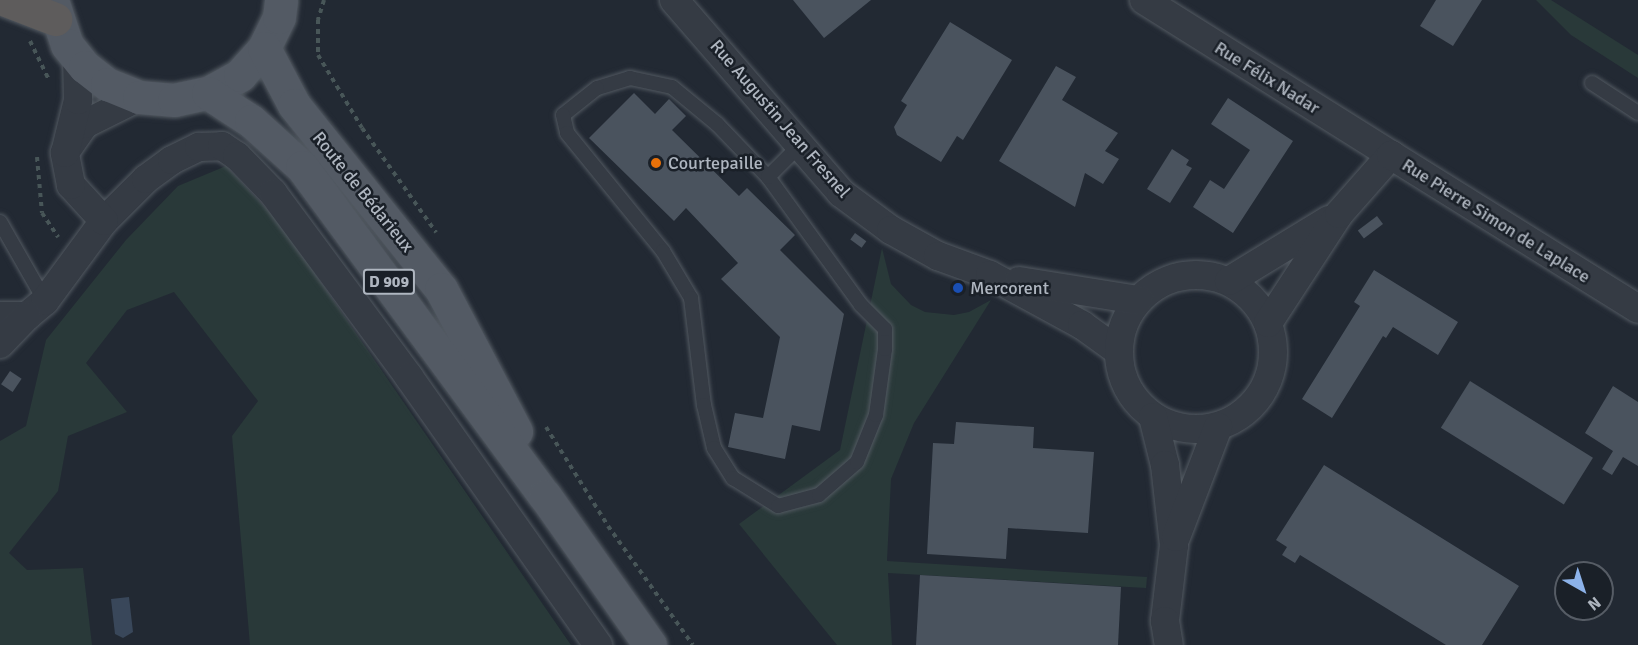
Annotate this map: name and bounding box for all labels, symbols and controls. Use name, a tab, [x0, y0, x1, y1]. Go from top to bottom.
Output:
street label: Rue Augustin Jean Fresnel	[705, 36, 855, 202]
street label: Rue Félix Nadar	[1210, 37, 1324, 119]
street label: Route de Bédarieux	[308, 127, 418, 257]
place label: Courtepaille	[668, 152, 763, 174]
street label: Rue Pierre Simon de Laplace	[1398, 154, 1594, 288]
marker: Courtepaille	[649, 156, 663, 170]
road number: D 909	[362, 269, 416, 295]
place label: Mercorent	[970, 277, 1049, 299]
marker: Mercorent	[951, 281, 965, 295]
north arrow	[1554, 561, 1614, 621]
text: N	[1583, 592, 1605, 615]

